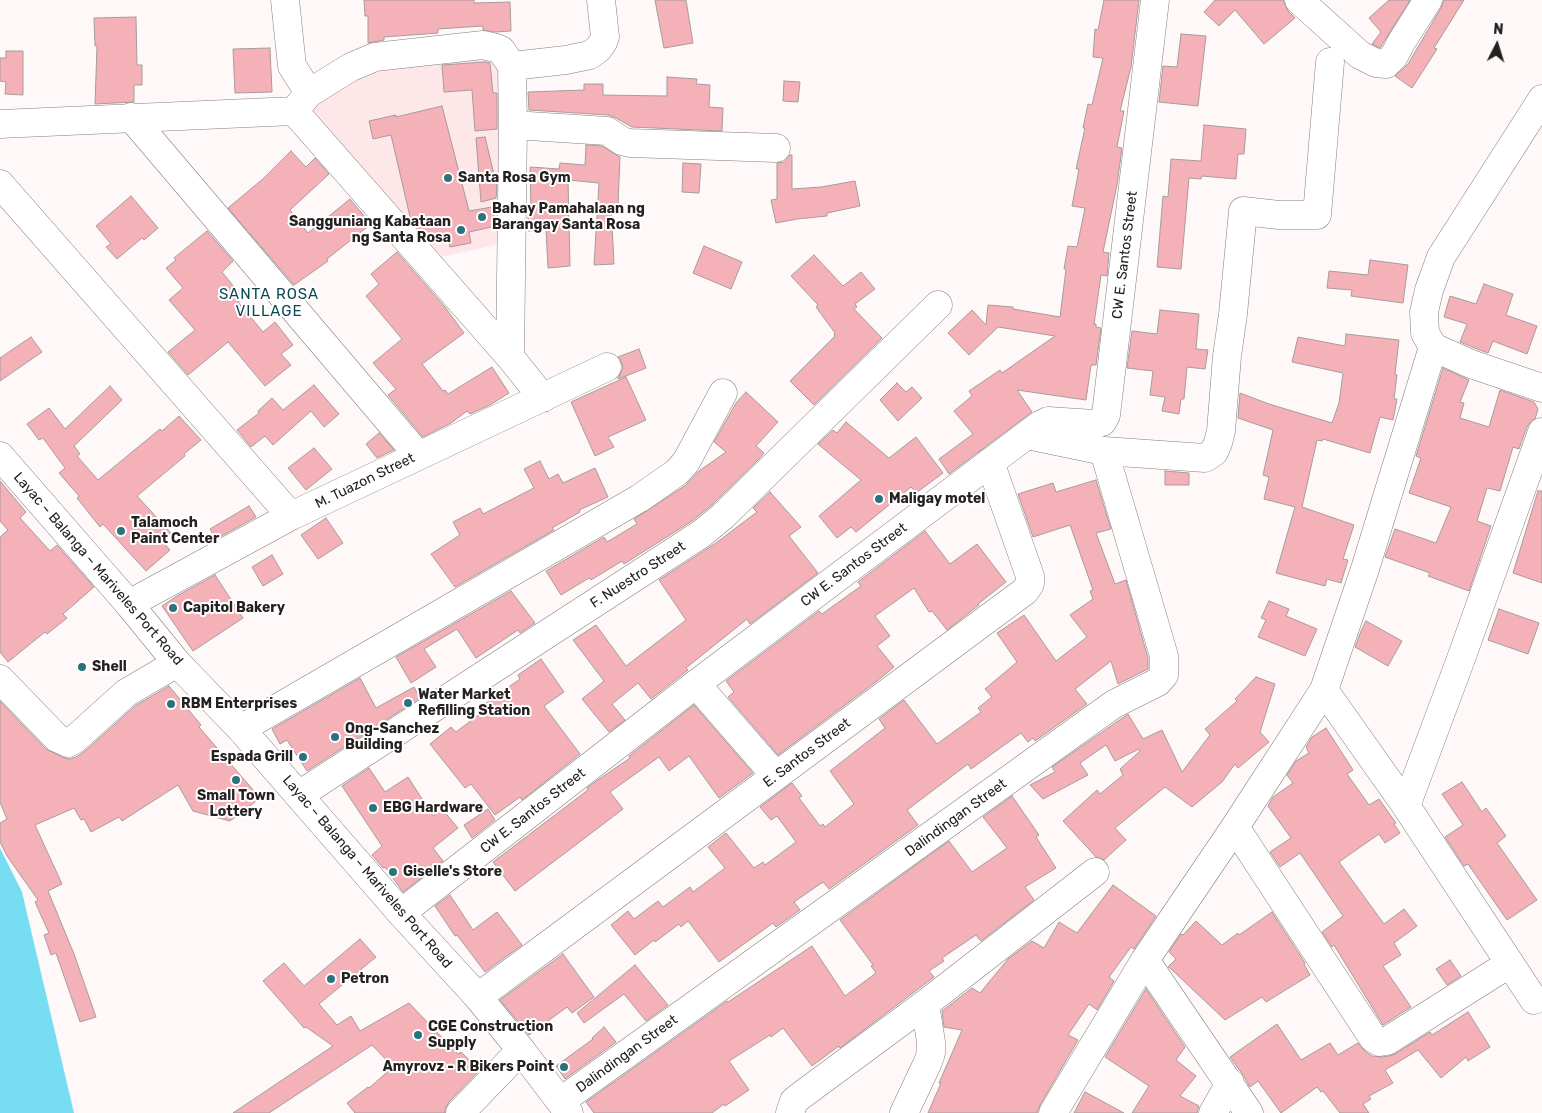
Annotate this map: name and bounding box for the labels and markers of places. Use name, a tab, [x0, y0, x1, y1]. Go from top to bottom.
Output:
place label: Santa Rosa Gym	[458, 170, 571, 186]
marker: Santa Rosa Gym	[442, 172, 454, 184]
place label: Bahay Pamahalaan ng Barangay Santa Rosa	[492, 201, 645, 233]
marker: Bahay Pamahalaan ng Barangay Santa Rosa	[476, 211, 488, 223]
place label: Sangguniang Kabataan ng Santa Rosa	[289, 214, 451, 246]
marker: Sangguniang Kabataan ng Santa Rosa	[455, 224, 467, 236]
place label: Maligay motel	[889, 491, 985, 507]
marker: Maligay motel	[873, 493, 885, 505]
place label: Talamoch Paint Center	[131, 515, 219, 548]
marker: Talamoch Paint Center	[115, 525, 127, 537]
place label: Capitol Bakery	[183, 600, 285, 616]
marker: Capitol Bakery	[167, 602, 179, 614]
place label: Shell	[92, 659, 127, 675]
marker: Shell	[76, 661, 88, 673]
place label: Water Market Refilling Station	[418, 687, 530, 720]
place label: RBM Enterprises	[181, 696, 297, 712]
marker: Water Market Refilling Station	[402, 697, 414, 709]
marker: RBM Enterprises	[165, 698, 177, 710]
place label: Ong-Sanchez Building	[345, 721, 439, 754]
marker: Ong-Sanchez Building	[329, 731, 341, 743]
place label: Espada Grill	[211, 749, 293, 765]
marker: Espada Grill	[297, 751, 309, 763]
marker: Small Town Lottery	[230, 774, 242, 786]
place label: Small Town Lottery	[197, 788, 275, 820]
place label: EBG Hardware	[383, 800, 483, 816]
marker: EBG Hardware	[367, 802, 379, 814]
place label: Giselle's Store	[403, 864, 502, 880]
marker: Giselle's Store	[387, 866, 399, 878]
place label: Petron	[341, 971, 389, 987]
marker: Petron	[325, 973, 337, 985]
place label: CGE Construction Supply	[428, 1019, 553, 1052]
marker: CGE Construction Supply	[412, 1029, 424, 1041]
place label: Amyrovz - R Bikers Point	[383, 1059, 554, 1075]
marker: Amyrovz - R Bikers Point	[558, 1061, 570, 1073]

